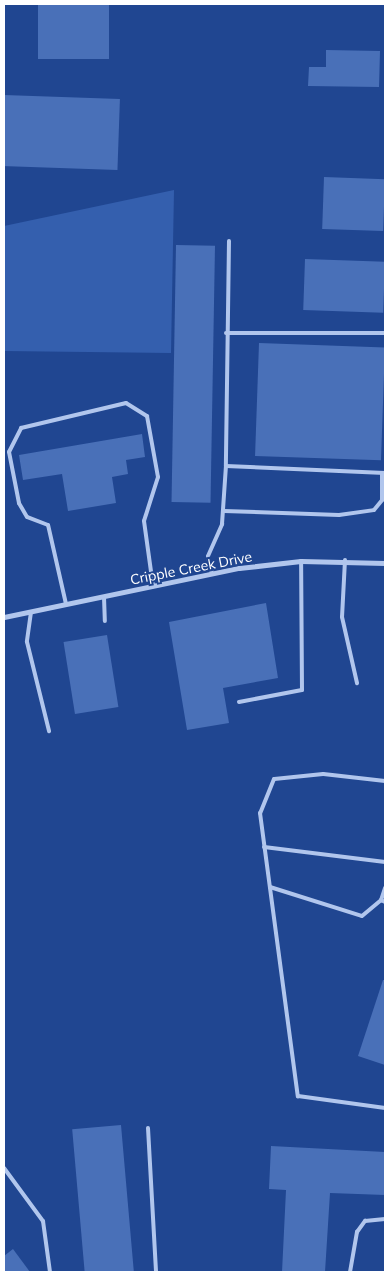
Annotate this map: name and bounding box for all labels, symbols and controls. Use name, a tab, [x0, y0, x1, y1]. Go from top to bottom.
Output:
street label: Cripple Creek Drive	[129, 548, 253, 588]

